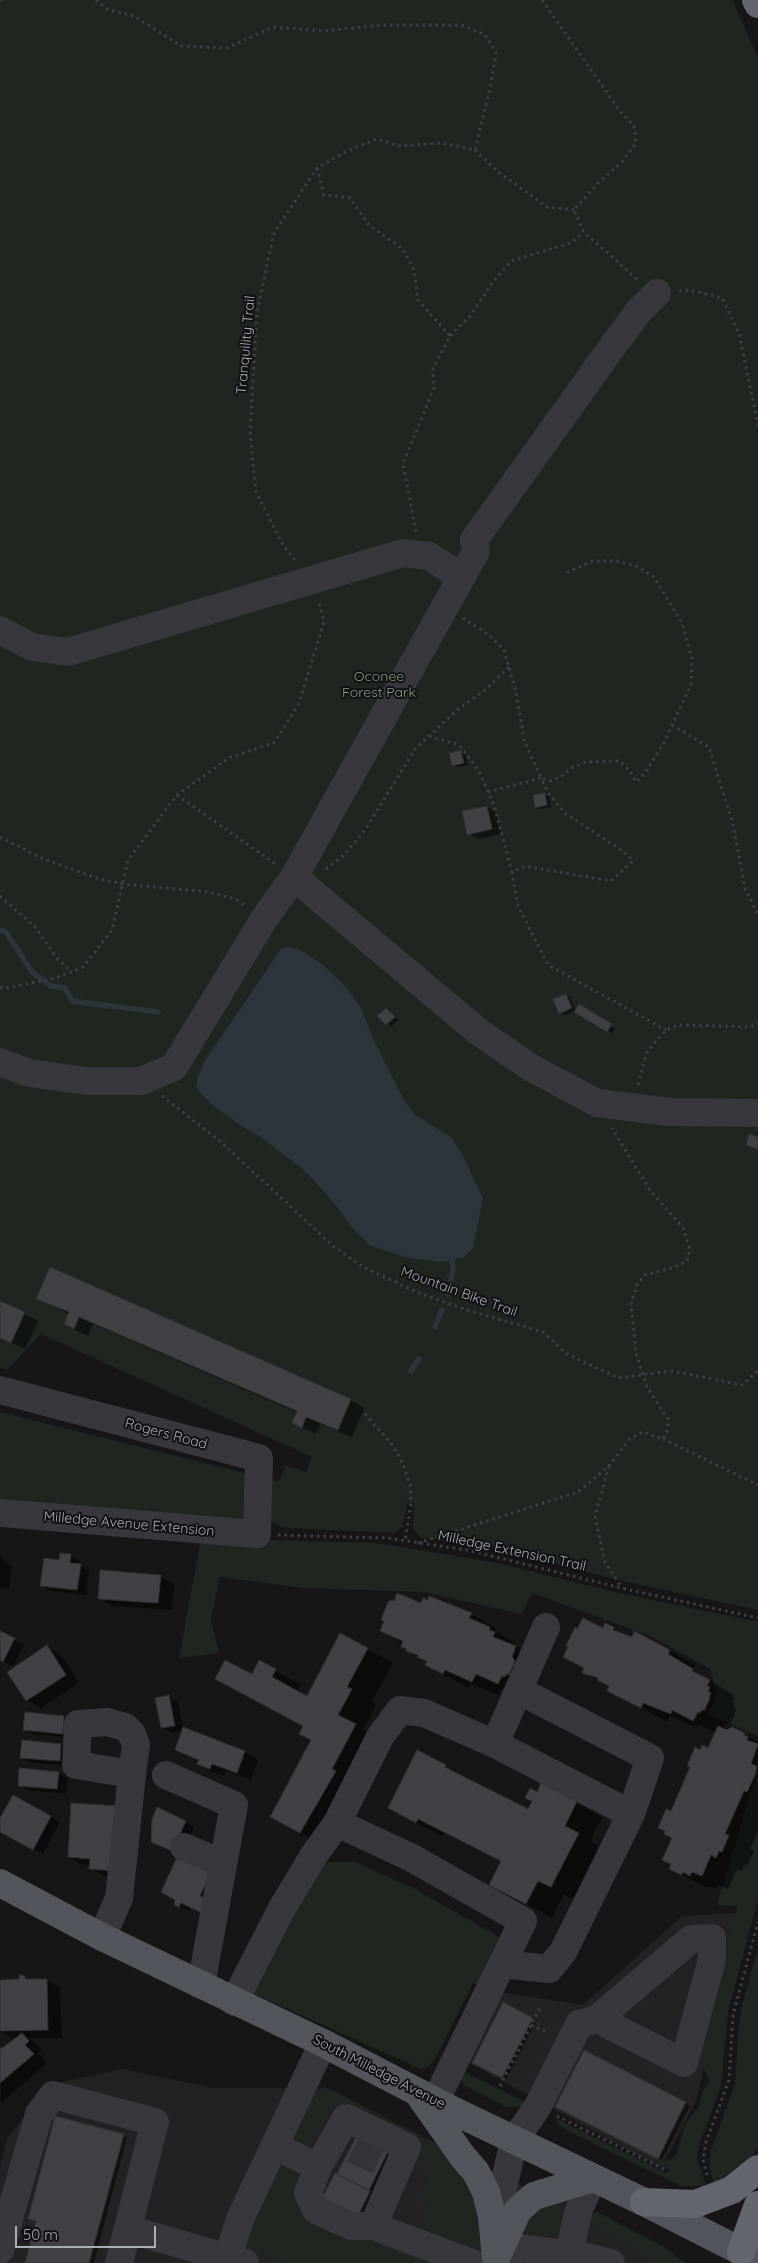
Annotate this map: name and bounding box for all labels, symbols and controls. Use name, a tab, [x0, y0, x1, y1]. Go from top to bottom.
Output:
street label: Tranquility Trail	[233, 295, 259, 395]
park label: Oconee Forest Park	[342, 669, 416, 702]
street label: Mountain Bike Trail	[398, 1263, 520, 1321]
street label: Rogers Road	[123, 1415, 209, 1453]
street label: Milledge Avenue Extension	[43, 1508, 215, 1540]
street label: Milledge Extension Trail	[436, 1527, 588, 1575]
street label: South Milledge Avenue	[310, 2031, 448, 2113]
scale bar	[18, 2216, 159, 2248]
text: 50 m	[23, 2225, 58, 2244]

